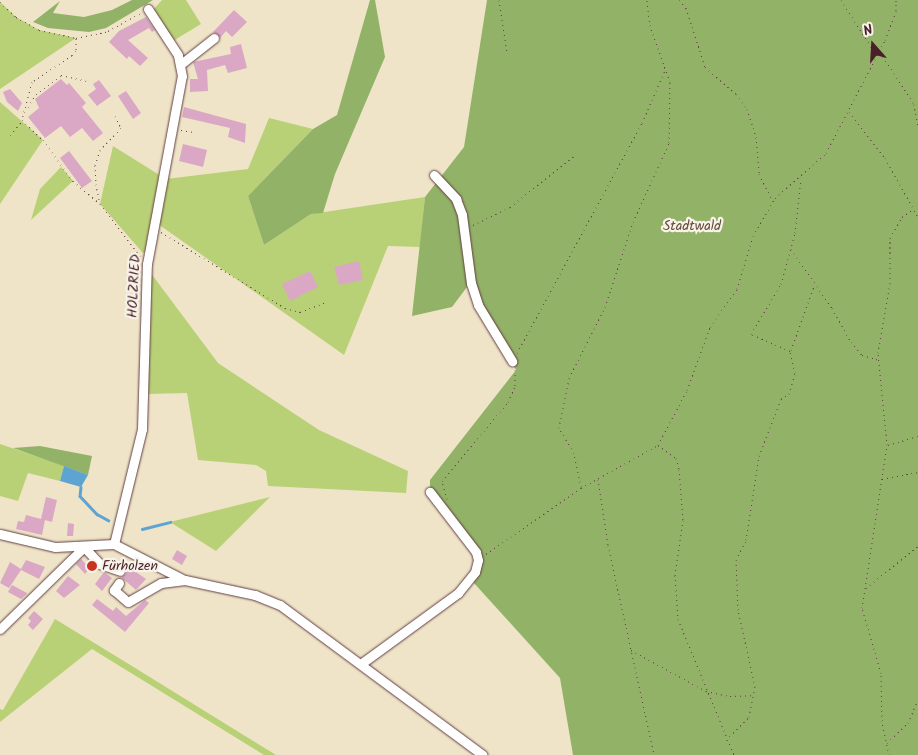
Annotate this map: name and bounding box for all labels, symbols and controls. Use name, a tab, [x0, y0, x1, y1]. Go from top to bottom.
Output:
text: N	[860, 19, 876, 43]
north arrow	[848, 20, 898, 70]
park label: Stadtwald	[663, 218, 721, 234]
street label: HOLZRIED	[124, 254, 144, 318]
place label: Fürholzen	[102, 558, 158, 574]
marker: Fürholzen	[86, 560, 98, 572]

